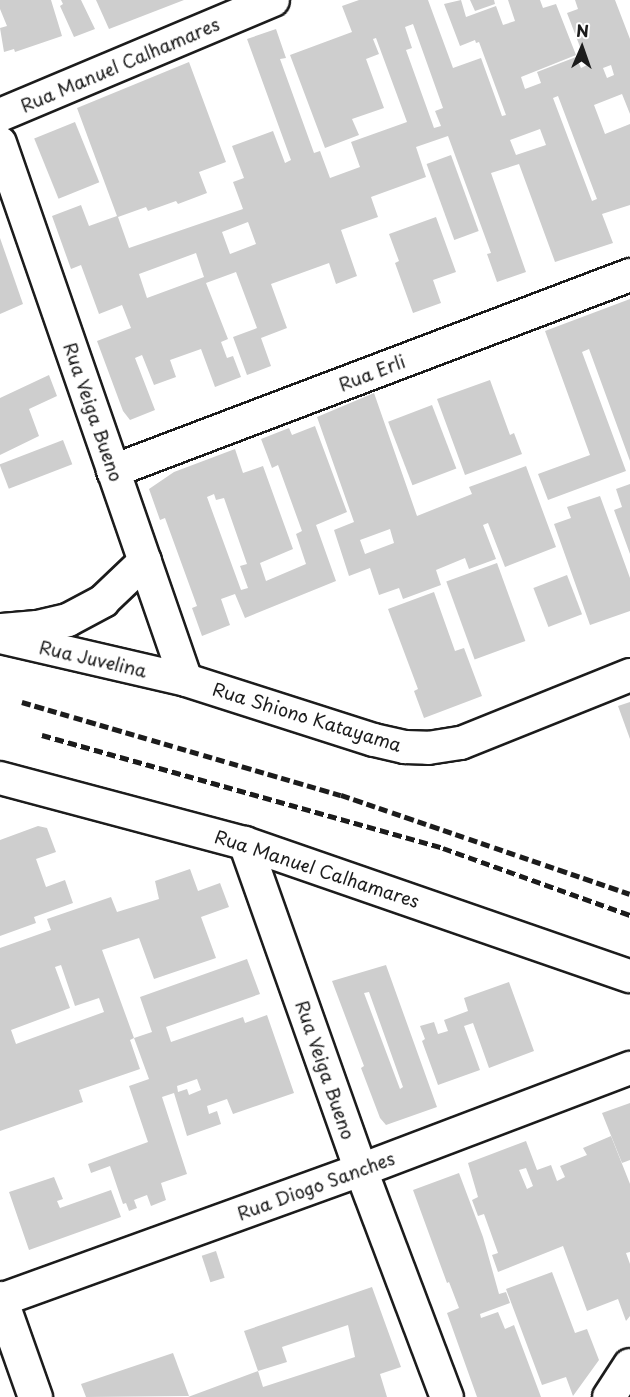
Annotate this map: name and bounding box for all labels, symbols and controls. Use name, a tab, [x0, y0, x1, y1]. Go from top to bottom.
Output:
street label: Rua Manuel Calhamares	[17, 13, 223, 117]
north arrow	[552, 18, 612, 78]
text: N	[576, 18, 589, 42]
street label: Rua Veiga Bueno	[59, 339, 127, 485]
street label: Rua Erli	[335, 350, 409, 396]
street label: Rua Juvelina	[38, 636, 148, 682]
street label: Rua Shiono Katayama	[211, 678, 403, 756]
street label: Rua Manuel Calhamares	[212, 826, 422, 912]
street label: Rua Veiga Bueno	[291, 997, 359, 1143]
street label: Rua Diogo Sanches	[234, 1147, 398, 1225]

